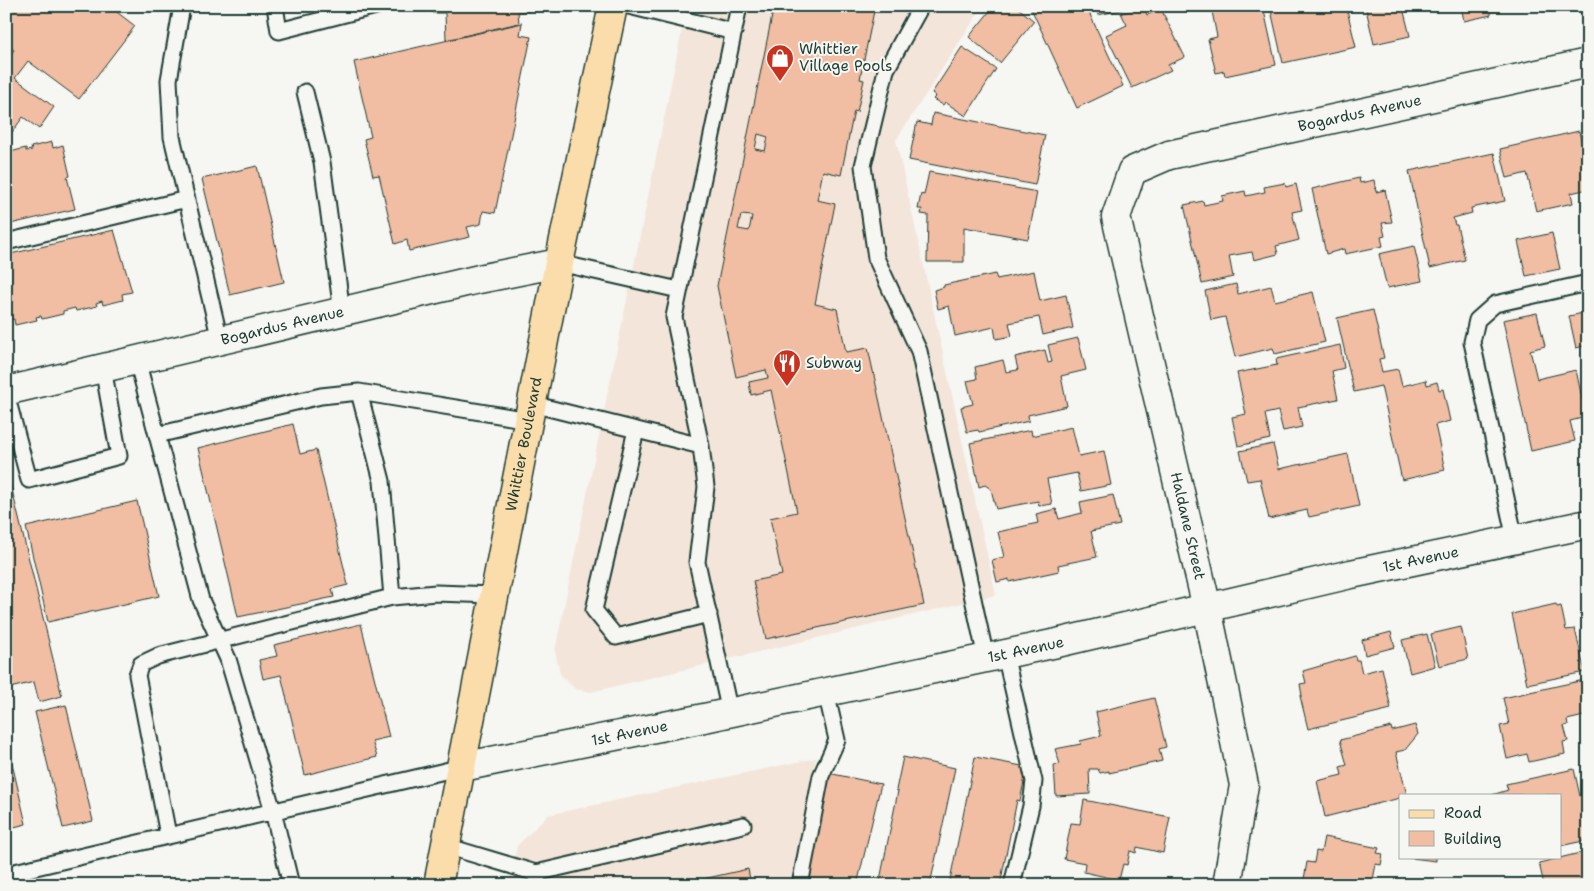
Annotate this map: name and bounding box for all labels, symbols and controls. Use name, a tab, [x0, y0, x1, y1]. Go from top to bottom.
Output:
place label: Whittier Village Pools	[799, 39, 892, 76]
shop icon: Whittier Village Pools	[765, 43, 795, 82]
street label: Bogardus Avenue	[1296, 90, 1423, 136]
street label: Bogardus Avenue	[219, 301, 346, 350]
restaurant icon: Subway	[772, 348, 802, 387]
place label: Subway	[806, 353, 862, 373]
street label: Whittier Boulevard	[501, 375, 547, 513]
street label: Haldane Street	[1166, 470, 1210, 582]
street label: 1st Avenue	[1381, 542, 1461, 577]
street label: 1st Avenue	[986, 632, 1066, 667]
street label: 1st Avenue	[590, 716, 670, 751]
legend	[1399, 794, 1562, 858]
text: Road	[1444, 803, 1482, 823]
text: Building	[1444, 829, 1501, 849]

